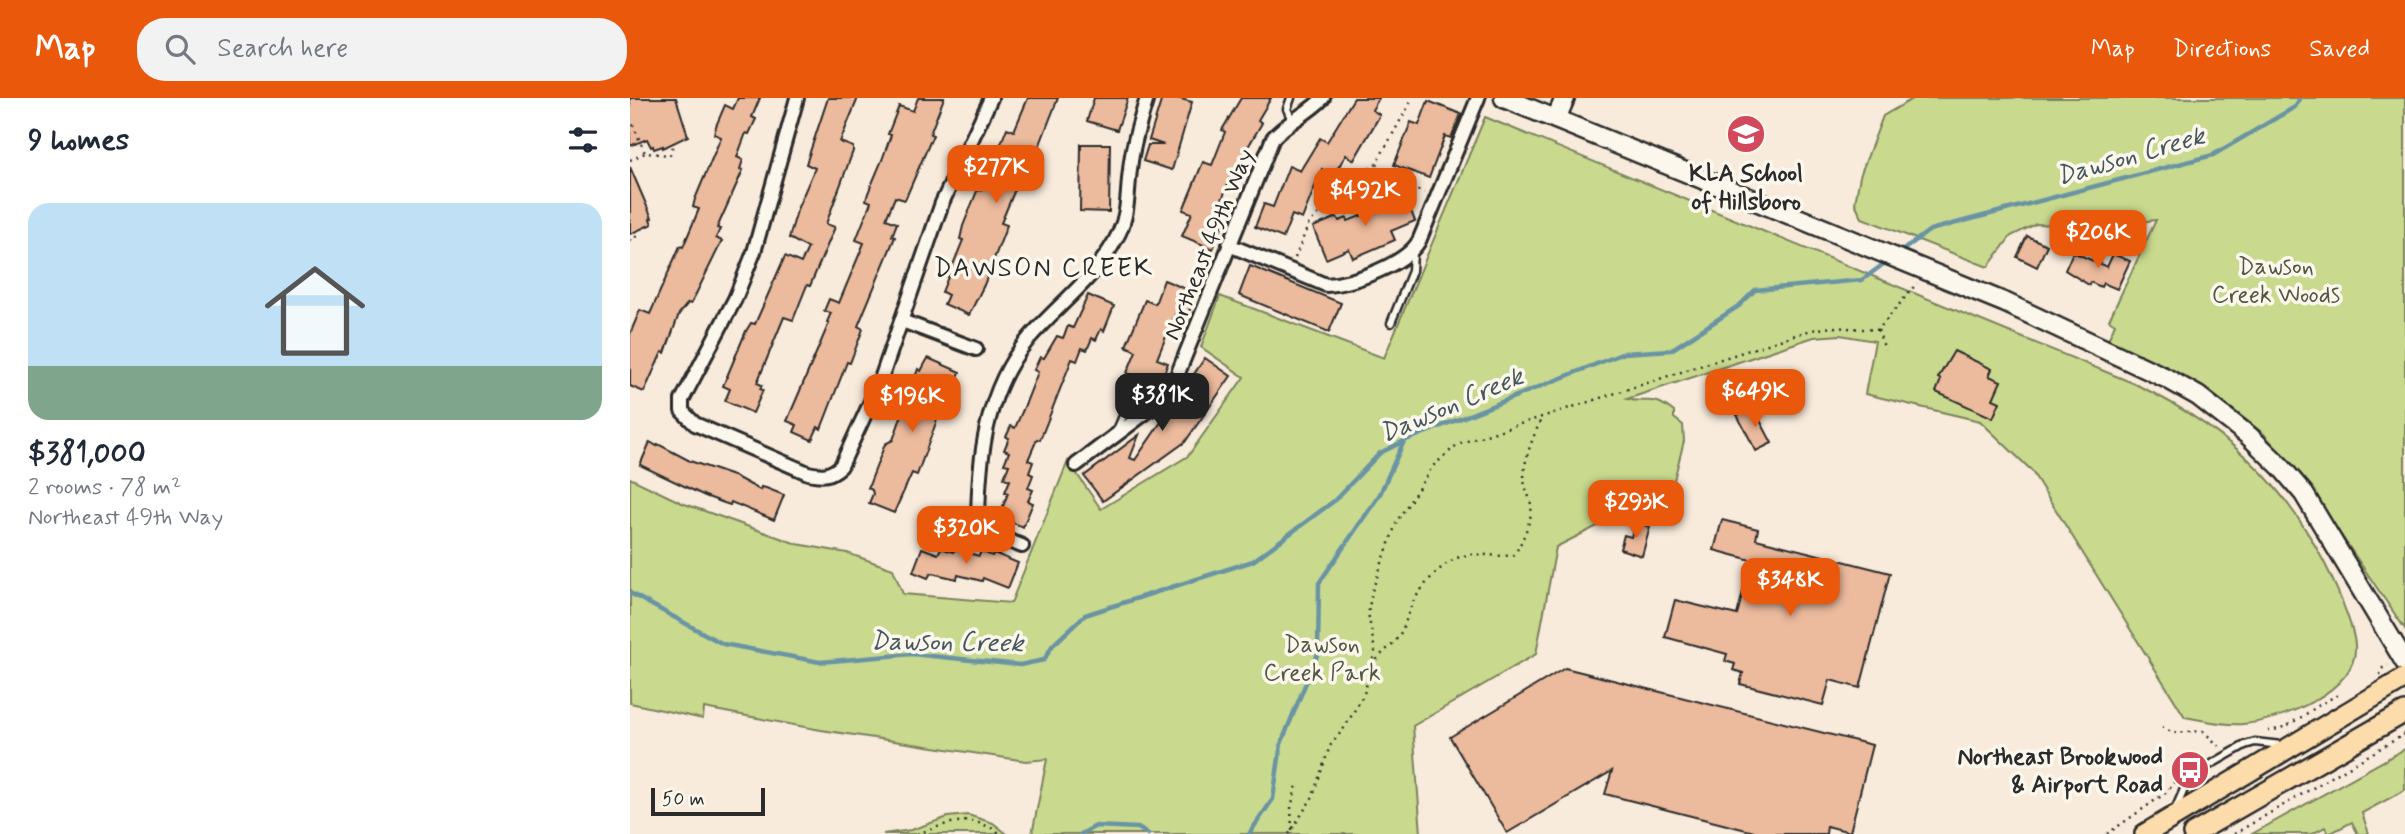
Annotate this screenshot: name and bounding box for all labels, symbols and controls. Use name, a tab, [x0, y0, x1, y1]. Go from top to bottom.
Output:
search box	[137, 18, 627, 81]
text: Map	[35, 27, 95, 71]
icon: search	[161, 30, 199, 68]
text: Search here	[217, 32, 348, 66]
text: Map	[2091, 34, 2135, 65]
text: Directions	[2173, 34, 2271, 65]
text: Saved	[2309, 34, 2370, 65]
school or university icon: KLA School of Hillsboro	[1725, 113, 1767, 155]
water label: Dawson Creek	[2052, 119, 2211, 194]
text: 9 homes	[28, 121, 129, 160]
icon: filters	[564, 121, 602, 159]
street label: Northeast 49th Way	[1157, 144, 1262, 345]
pin: $277K	[947, 146, 1045, 205]
text: $277K	[963, 153, 1029, 183]
place label: KLA School of Hillsboro	[1689, 159, 1803, 218]
pin: $492K	[1316, 169, 1414, 228]
text: $492K	[1330, 176, 1400, 206]
pin: $206K	[2049, 211, 2147, 270]
text: $206K	[2065, 218, 2131, 248]
icon: home	[252, 248, 378, 374]
district label: DAWSON CREEK	[934, 252, 1154, 286]
park label: Dawson Creek Woods	[2212, 252, 2340, 311]
water label: Dawson Creek	[1375, 360, 1531, 451]
pin: $649K	[1706, 370, 1804, 429]
pin: $196K	[863, 374, 961, 434]
pin: $381K	[1113, 374, 1211, 433]
text: $649K	[1721, 377, 1789, 407]
text: $381K	[1131, 381, 1193, 411]
text: $196K	[880, 382, 944, 412]
text: $381,000	[28, 434, 146, 473]
text: 2 rooms · 78 m²	[28, 473, 181, 503]
pin: $293K	[1587, 480, 1685, 540]
text: $293K	[1604, 488, 1668, 518]
text: Northeast 49th Way	[28, 503, 223, 533]
pin: $320K	[917, 506, 1015, 566]
text: $320K	[933, 514, 999, 544]
pin: $348K	[1741, 559, 1839, 618]
text: $348K	[1757, 566, 1823, 596]
water label: Dawson Creek	[870, 625, 1026, 661]
park label: Dawson Creek Park	[1263, 630, 1381, 689]
place label: Northeast Brookwood & Airport Road	[1957, 742, 2163, 801]
bus stop icon: Northeast Brookwood & Airport Road	[2169, 749, 2211, 791]
scale bar	[651, 785, 765, 817]
text: 50 m	[662, 787, 705, 812]

